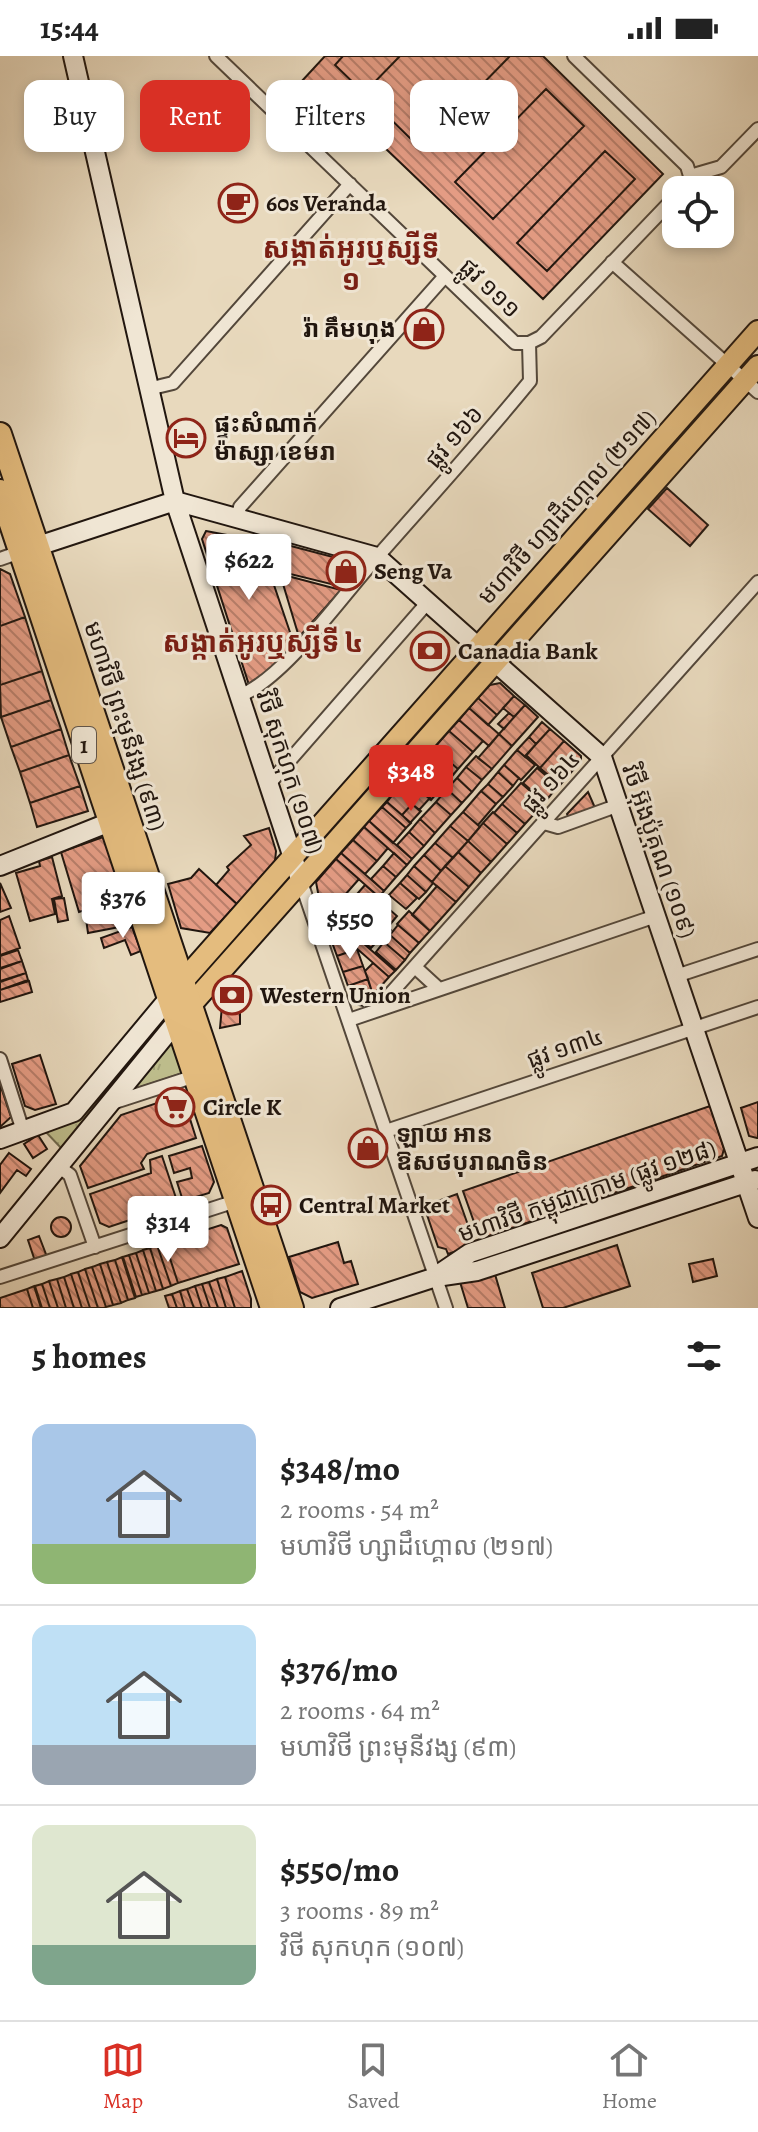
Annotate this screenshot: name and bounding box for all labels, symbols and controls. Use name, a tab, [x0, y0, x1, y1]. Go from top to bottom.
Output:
text: 15:44	[40, 8, 99, 48]
chip: Buy	[24, 80, 124, 152]
chip: Rent	[140, 80, 250, 152]
chip: Filters	[266, 80, 394, 152]
chip: New	[410, 80, 518, 152]
map controls	[662, 176, 734, 248]
button: locate	[662, 176, 734, 248]
cafe icon: 60s Veranda	[217, 182, 259, 224]
place label: 60s Veranda	[266, 187, 387, 219]
district label: សង្កាត់អូរឬស្សីទី ១	[262, 230, 440, 300]
street label: ផ្លូវ ១១១	[448, 251, 528, 329]
shop icon: រ៉ា គឹមហុង	[403, 308, 445, 350]
place label: រ៉ា គឹមហុង	[303, 313, 396, 345]
street label: ផ្លូវ ១៦៦	[418, 399, 495, 479]
street label: មហាវិថី ហ្សាដឹហ្គោល (២១៧)	[471, 403, 663, 611]
place label: ផ្ទះសំណាក់ ម៉ាស្សា ខេមរា	[214, 408, 336, 468]
hotel icon: ផ្ទះសំណាក់ ម៉ាស្សា ខេមរា	[165, 417, 207, 459]
pin: $622	[202, 534, 296, 602]
text: $622	[224, 542, 274, 577]
shop icon: Seng Va	[325, 550, 367, 592]
place label: Seng Va	[374, 555, 453, 587]
street label: មហាវិថី ព្រះមុនីវង្ស (៩៣)	[76, 617, 174, 835]
district label: សង្កាត់អូរឬស្សីទី ៤	[162, 624, 364, 662]
bank icon: Canadia Bank	[409, 630, 451, 672]
place label: Canadia Bank	[458, 635, 598, 667]
street label: វិថី សុកហុក (១០៧)	[248, 686, 331, 858]
road number: 1	[72, 727, 96, 763]
street label: ផ្លូវ ១៦៤	[515, 744, 592, 824]
pin: $348	[364, 745, 458, 813]
text: $348	[387, 753, 435, 788]
street label: វិថី អ៊ុងប៉ូគុណ (១០៩)	[614, 759, 704, 942]
pin: $376	[76, 872, 170, 940]
text: $376	[100, 880, 146, 915]
pin: $550	[303, 893, 397, 961]
text: $550	[326, 901, 374, 936]
bank icon: Western Union	[211, 974, 253, 1016]
place label: Western Union	[259, 979, 411, 1011]
street label: ផ្លូវ ១៣៤	[522, 1020, 610, 1082]
supermarket icon: Circle K	[154, 1086, 196, 1128]
place label: Circle K	[203, 1091, 282, 1123]
place label: ឡាយ អាន ឱសថបុរាណចិន	[396, 1118, 548, 1178]
shop icon: ឡាយ អាន ឱសថបុរាណចិន	[347, 1127, 389, 1169]
street label: មហាវិថី កម្ពុជាក្រោម (ផ្លូវ ១២៨)	[454, 1132, 722, 1256]
bus stop icon: Central Market	[250, 1184, 292, 1226]
place label: Central Market	[299, 1189, 450, 1221]
pin: $314	[121, 1196, 215, 1264]
text: $314	[146, 1204, 190, 1239]
text: 5 homes	[32, 1333, 147, 1380]
icon: filters	[682, 1334, 726, 1378]
text: $348/mo	[280, 1445, 400, 1492]
icon: home	[96, 1456, 192, 1552]
text: 2 rooms · 54 m²	[280, 1492, 439, 1527]
text: មហាវិថី ហ្សាដឹហ្គោល (២១៧)	[280, 1529, 553, 1564]
text: $376/mo	[280, 1646, 398, 1693]
icon: home	[96, 1657, 192, 1753]
text: 2 rooms · 64 m²	[280, 1693, 440, 1728]
text: មហាវិថី ព្រះមុនីវង្ស (៩៣)	[280, 1730, 516, 1765]
text: $550/mo	[280, 1846, 399, 1893]
icon: home	[96, 1857, 192, 1953]
text: 3 rooms · 89 m²	[280, 1893, 439, 1928]
text: វិថី សុកហុក (១០៧)	[280, 1930, 464, 1965]
tab: Map	[101, 2038, 145, 2116]
tab: Saved	[347, 2038, 399, 2116]
tab: Home	[602, 2038, 657, 2116]

